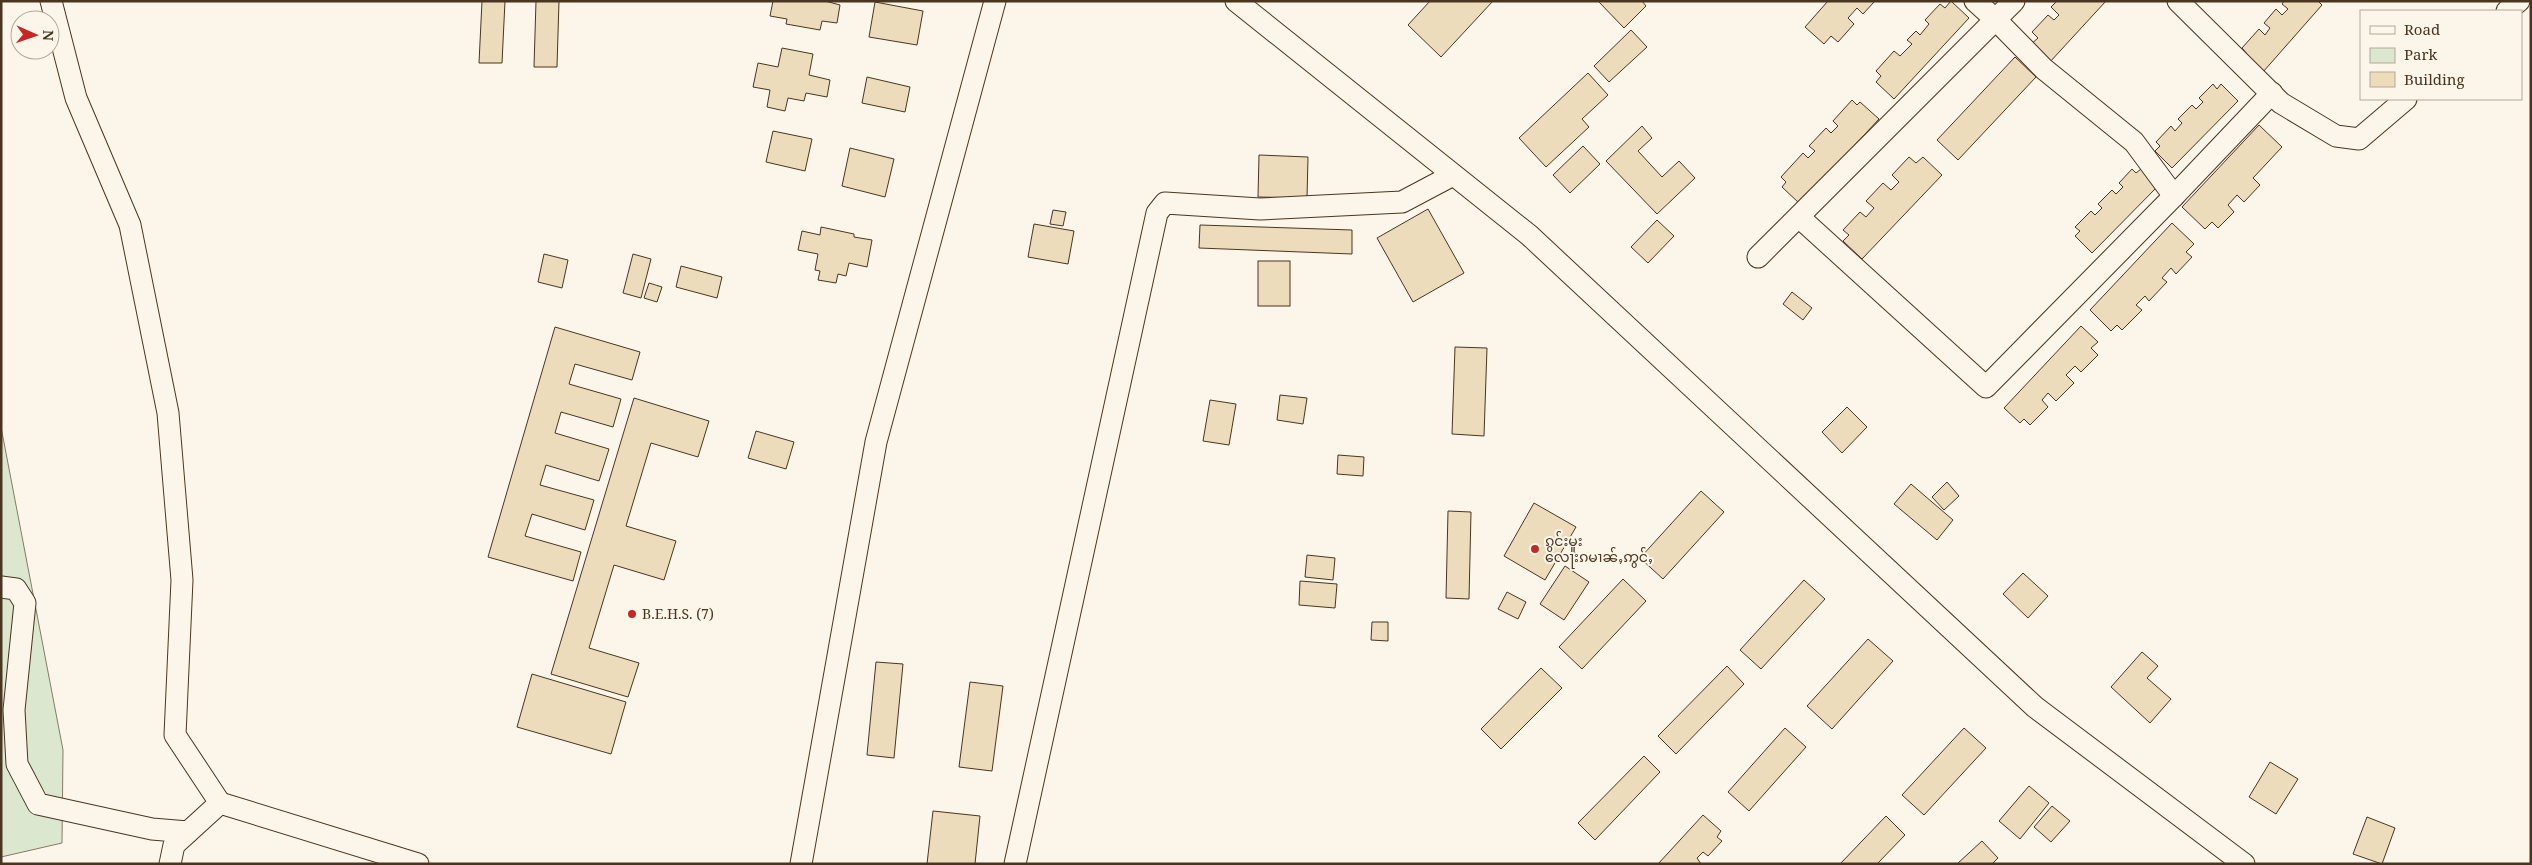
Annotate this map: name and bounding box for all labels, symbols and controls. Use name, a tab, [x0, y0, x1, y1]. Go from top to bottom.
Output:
north arrow	[10, 10, 60, 60]
legend	[2360, 10, 2522, 100]
text: Road	[2404, 19, 2440, 39]
text: N	[39, 30, 58, 41]
text: Park	[2404, 44, 2438, 64]
text: Building	[2404, 69, 2465, 89]
place label: ၵွင်းမူး လေႃးၵမၢၼ်ႇဢွင်ႇ	[1545, 531, 1653, 569]
marker: ၵွင်းမူး လေႃးၵမၢၼ်ႇဢွင်ႇ	[1529, 543, 1541, 555]
place label: B.E.H.S. (7)	[642, 604, 714, 623]
marker: B.E.H.S. (7)	[626, 608, 638, 620]

